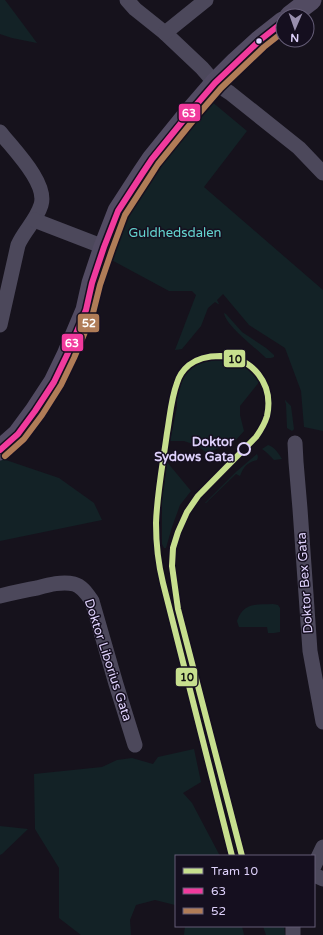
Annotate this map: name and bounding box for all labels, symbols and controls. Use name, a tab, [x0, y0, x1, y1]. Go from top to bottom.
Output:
north arrow	[275, 8, 315, 48]
text: N	[290, 31, 299, 44]
unlabelled marker	[254, 36, 264, 46]
line badge: 63	[178, 103, 201, 122]
text: 63	[182, 107, 196, 120]
park label: Guldhedsdalen	[129, 225, 221, 241]
line badge: 52	[77, 313, 100, 333]
text: 52	[82, 317, 96, 330]
line badge: 63	[61, 333, 84, 352]
text: 63	[65, 337, 79, 350]
line badge: 10	[223, 349, 246, 368]
text: 10	[228, 353, 242, 366]
place label: Doktor Sydows Gata	[154, 434, 235, 465]
marker: Doktor Sydows Gata	[237, 442, 251, 456]
street label: Doktor Bex Gata	[293, 532, 317, 634]
street label: Doktor Liborius Gata	[81, 597, 135, 723]
line badge: 10	[175, 667, 198, 687]
text: 10	[180, 671, 194, 684]
legend	[175, 855, 315, 927]
text: Tram 10	[211, 864, 259, 878]
text: 63	[211, 884, 226, 898]
text: 52	[211, 904, 226, 918]

